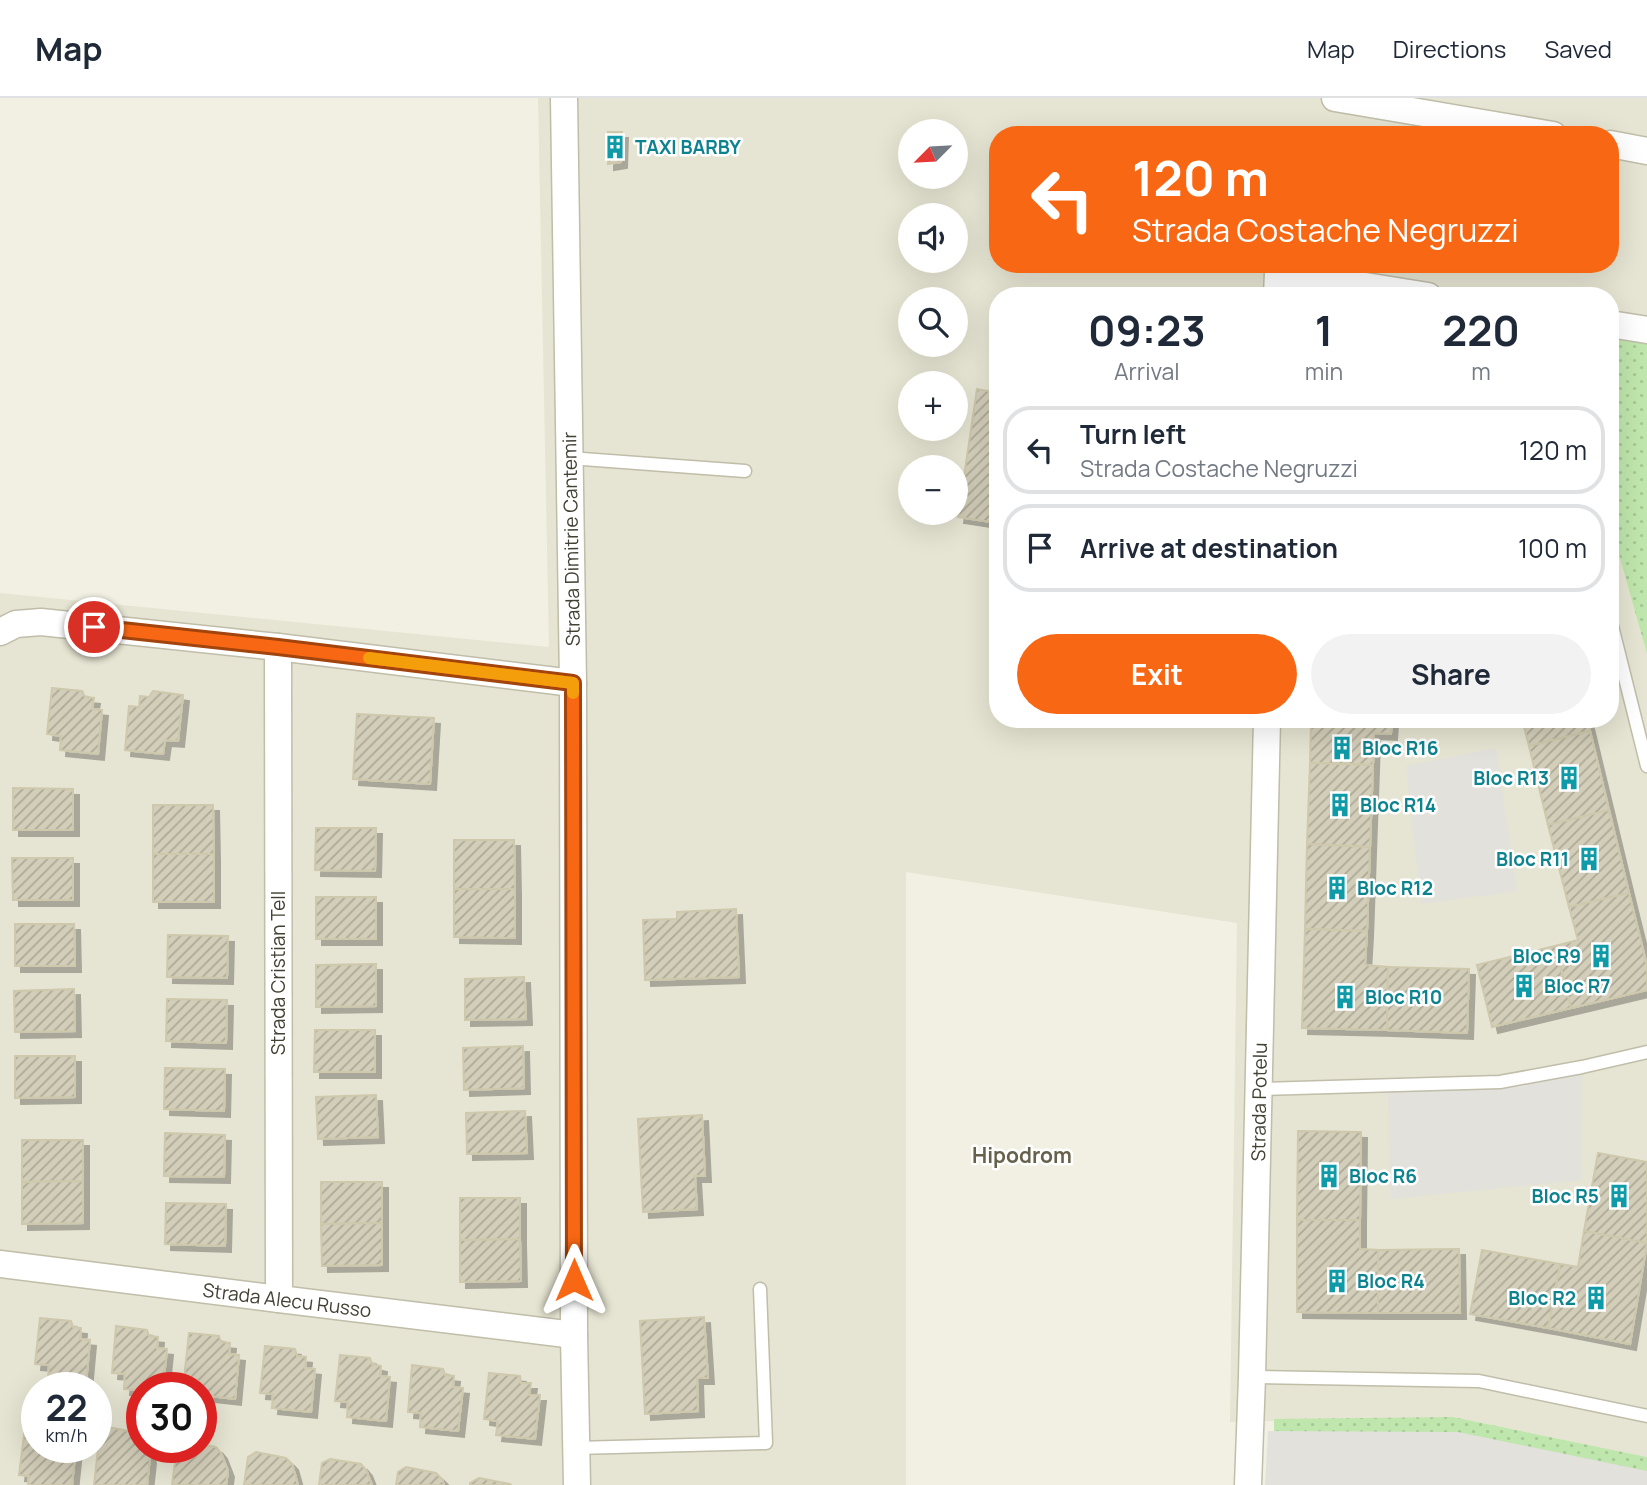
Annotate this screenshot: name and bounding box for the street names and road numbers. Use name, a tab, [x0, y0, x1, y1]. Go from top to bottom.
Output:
street label: Strada Dimitrie Cantemir	[556, 431, 586, 646]
street label: Strada Cristian Tell	[265, 891, 291, 1055]
street label: Strada Potelu	[1245, 1042, 1273, 1162]
street label: Strada Alecu Russo	[201, 1277, 373, 1323]

